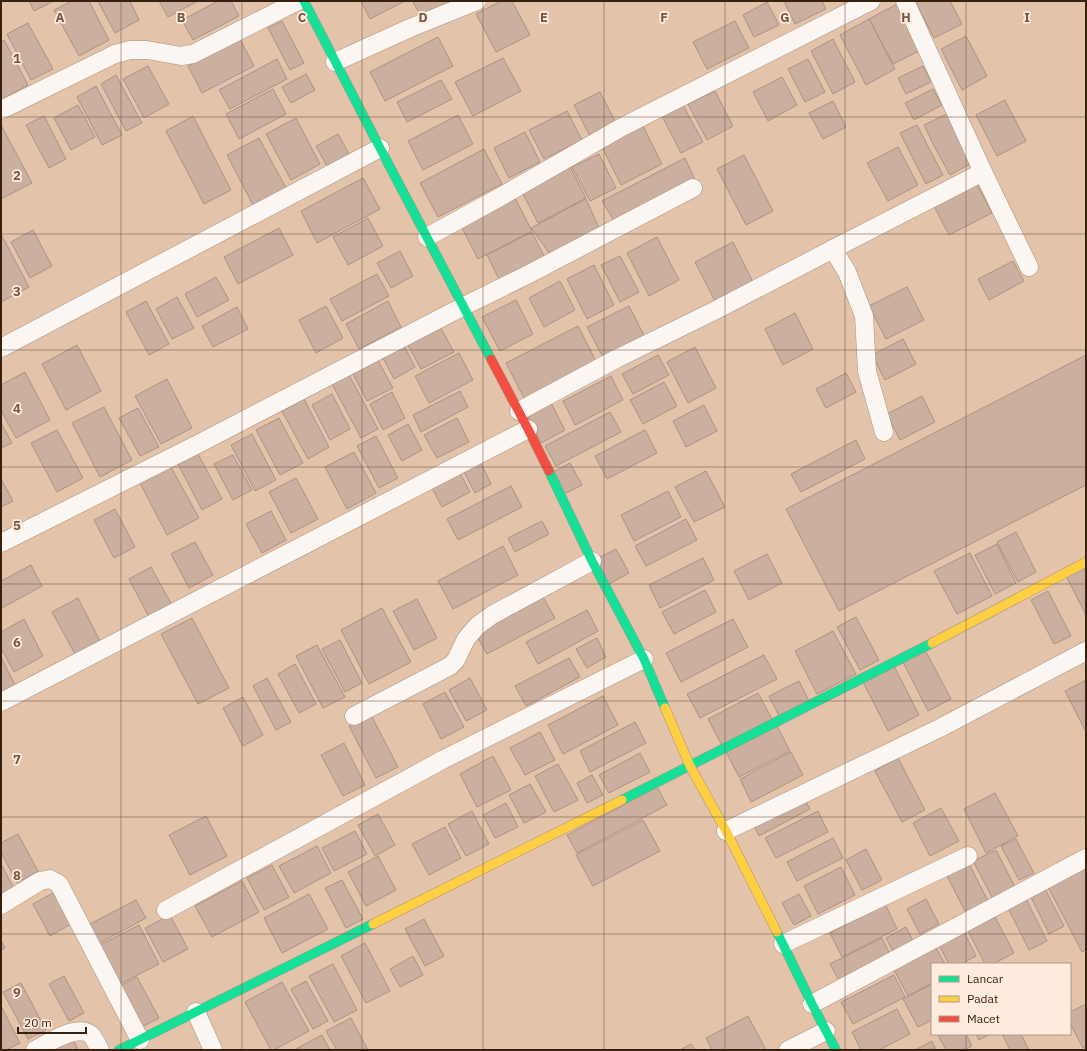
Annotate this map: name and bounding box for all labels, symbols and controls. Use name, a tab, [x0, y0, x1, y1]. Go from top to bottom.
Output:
text: A	[56, 9, 65, 26]
text: B	[177, 9, 186, 26]
text: C	[298, 9, 307, 26]
text: D	[418, 9, 428, 26]
text: E	[540, 9, 548, 26]
text: F	[660, 9, 668, 26]
text: G	[780, 9, 790, 26]
text: H	[901, 9, 911, 26]
text: I	[1024, 9, 1030, 26]
text: 1	[13, 50, 21, 67]
text: 2	[13, 167, 21, 184]
text: 3	[13, 283, 21, 300]
text: 4	[13, 400, 21, 417]
text: 5	[13, 517, 21, 534]
text: 6	[13, 634, 21, 651]
text: 7	[13, 751, 21, 768]
text: 8	[13, 867, 21, 884]
legend	[931, 963, 1071, 1035]
text: Lancar	[967, 971, 1004, 986]
text: 9	[13, 984, 21, 1001]
text: Padat	[967, 991, 998, 1006]
scale bar	[18, 1009, 86, 1035]
text: Macet	[967, 1011, 1000, 1026]
text: 20 m	[24, 1015, 52, 1030]

